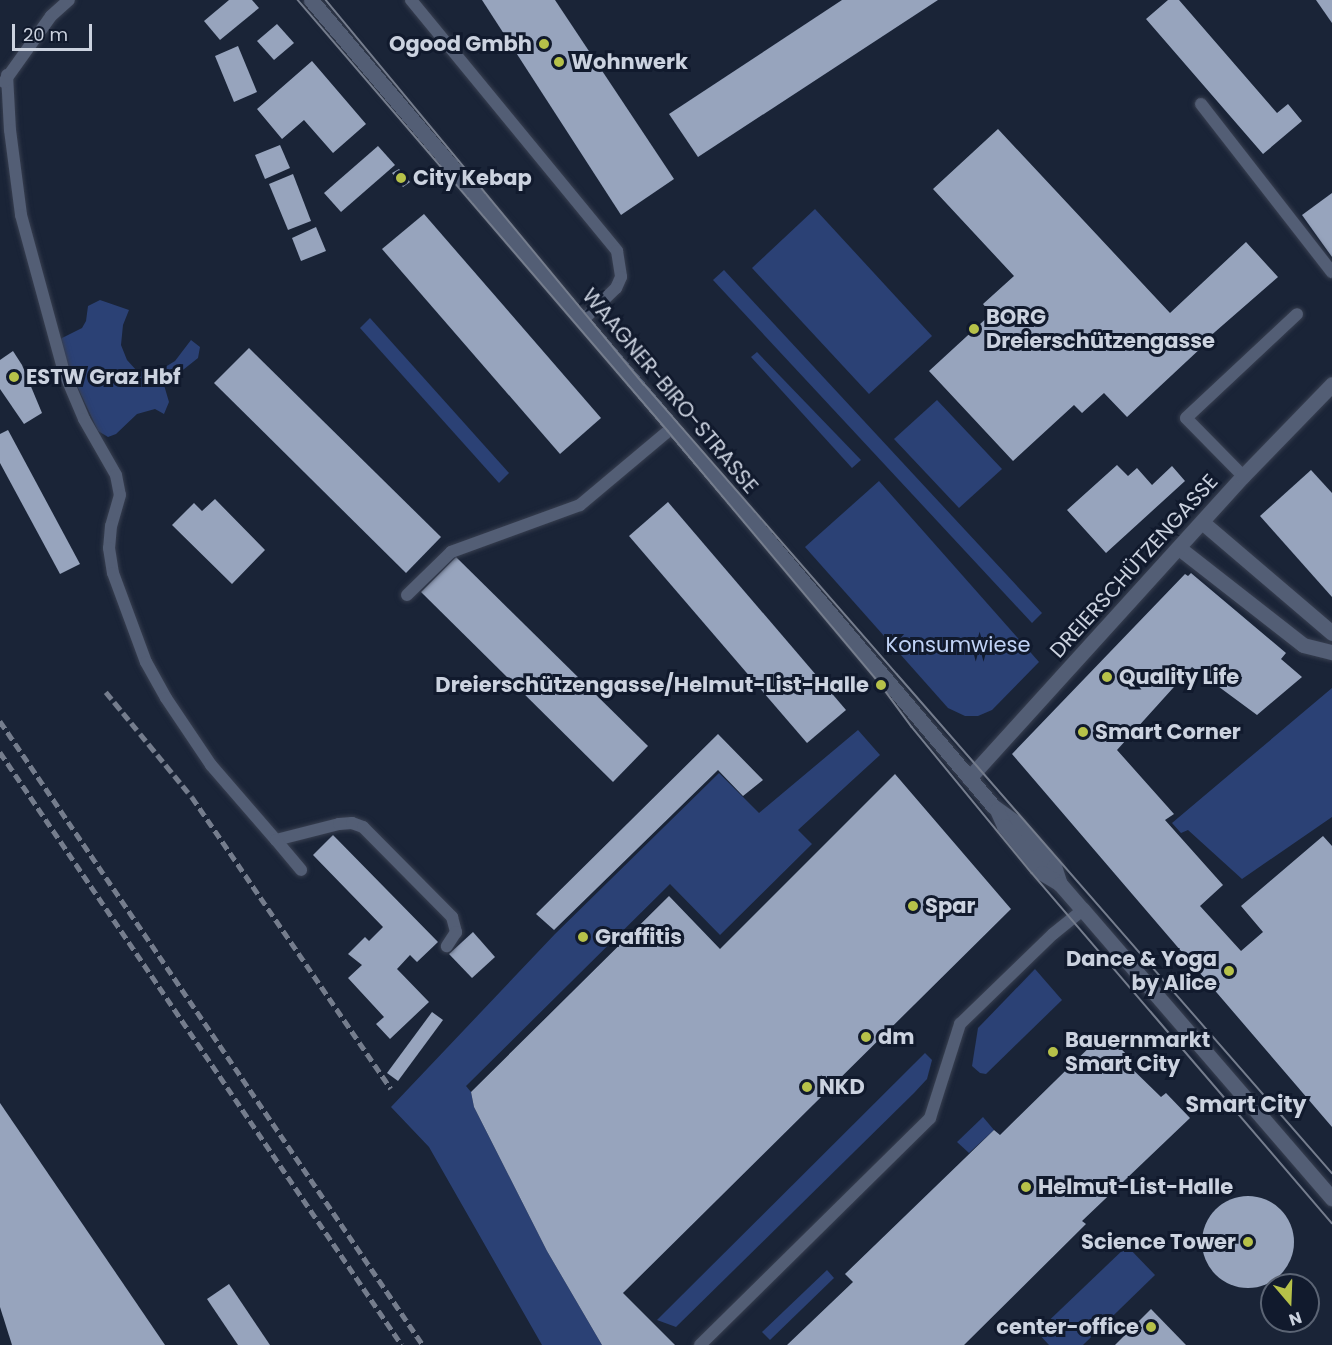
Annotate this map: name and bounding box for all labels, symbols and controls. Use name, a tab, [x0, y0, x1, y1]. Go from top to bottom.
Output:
scale bar	[15, 12, 94, 50]
text: 20 m	[23, 22, 68, 47]
place label: Ogood Gmbh	[389, 31, 532, 57]
marker: Ogood Gmbh	[537, 37, 551, 51]
place label: Wohnwerk	[571, 49, 688, 75]
marker: Wohnwerk	[552, 55, 566, 69]
place label: City Kebap	[413, 165, 532, 191]
marker: City Kebap	[394, 171, 408, 185]
street label: WAAGNER-BIRO-STRASSE	[577, 283, 763, 499]
place label: BORG Dreierschützengasse	[986, 304, 1215, 354]
marker: BORG Dreierschützengasse	[967, 322, 981, 336]
place label: ESTW Graz Hbf	[26, 364, 181, 390]
marker: ESTW Graz Hbf	[7, 370, 21, 384]
street label: DREIERSCHÜTZENGASSE	[1045, 469, 1223, 663]
park label: Konsumwiese	[886, 632, 1030, 658]
place label: Quality Life	[1119, 664, 1239, 690]
marker: Quality Life	[1100, 670, 1114, 684]
place label: Dreierschützengasse/Helmut-List-Halle	[435, 672, 869, 698]
marker: Dreierschützengasse/Helmut-List-Halle	[874, 678, 888, 692]
place label: Smart Corner	[1095, 719, 1241, 745]
marker: Smart Corner	[1076, 725, 1090, 739]
place label: Spar	[925, 893, 975, 919]
marker: Spar	[906, 899, 920, 913]
place label: Graffitis	[595, 924, 682, 950]
marker: Graffitis	[576, 930, 590, 944]
place label: Dance & Yoga by Alice	[1066, 946, 1217, 996]
marker: Dance & Yoga by Alice	[1222, 964, 1236, 978]
place label: dm	[878, 1024, 914, 1050]
place label: Bauernmarkt Smart City	[1065, 1027, 1210, 1077]
marker: dm	[859, 1030, 873, 1044]
marker: Bauernmarkt Smart City	[1046, 1045, 1060, 1059]
place label: NKD	[819, 1074, 865, 1100]
marker: NKD	[800, 1080, 814, 1094]
district label: Smart City	[1186, 1092, 1306, 1118]
place label: Helmut-List-Halle	[1038, 1174, 1233, 1200]
marker: Helmut-List-Halle	[1019, 1180, 1033, 1194]
place label: Science Tower	[1081, 1229, 1236, 1255]
marker: Science Tower	[1241, 1235, 1255, 1249]
north arrow	[1260, 1273, 1320, 1333]
text: N	[1286, 1306, 1305, 1331]
place label: center-office	[996, 1314, 1139, 1340]
marker: center-office	[1144, 1320, 1158, 1334]

